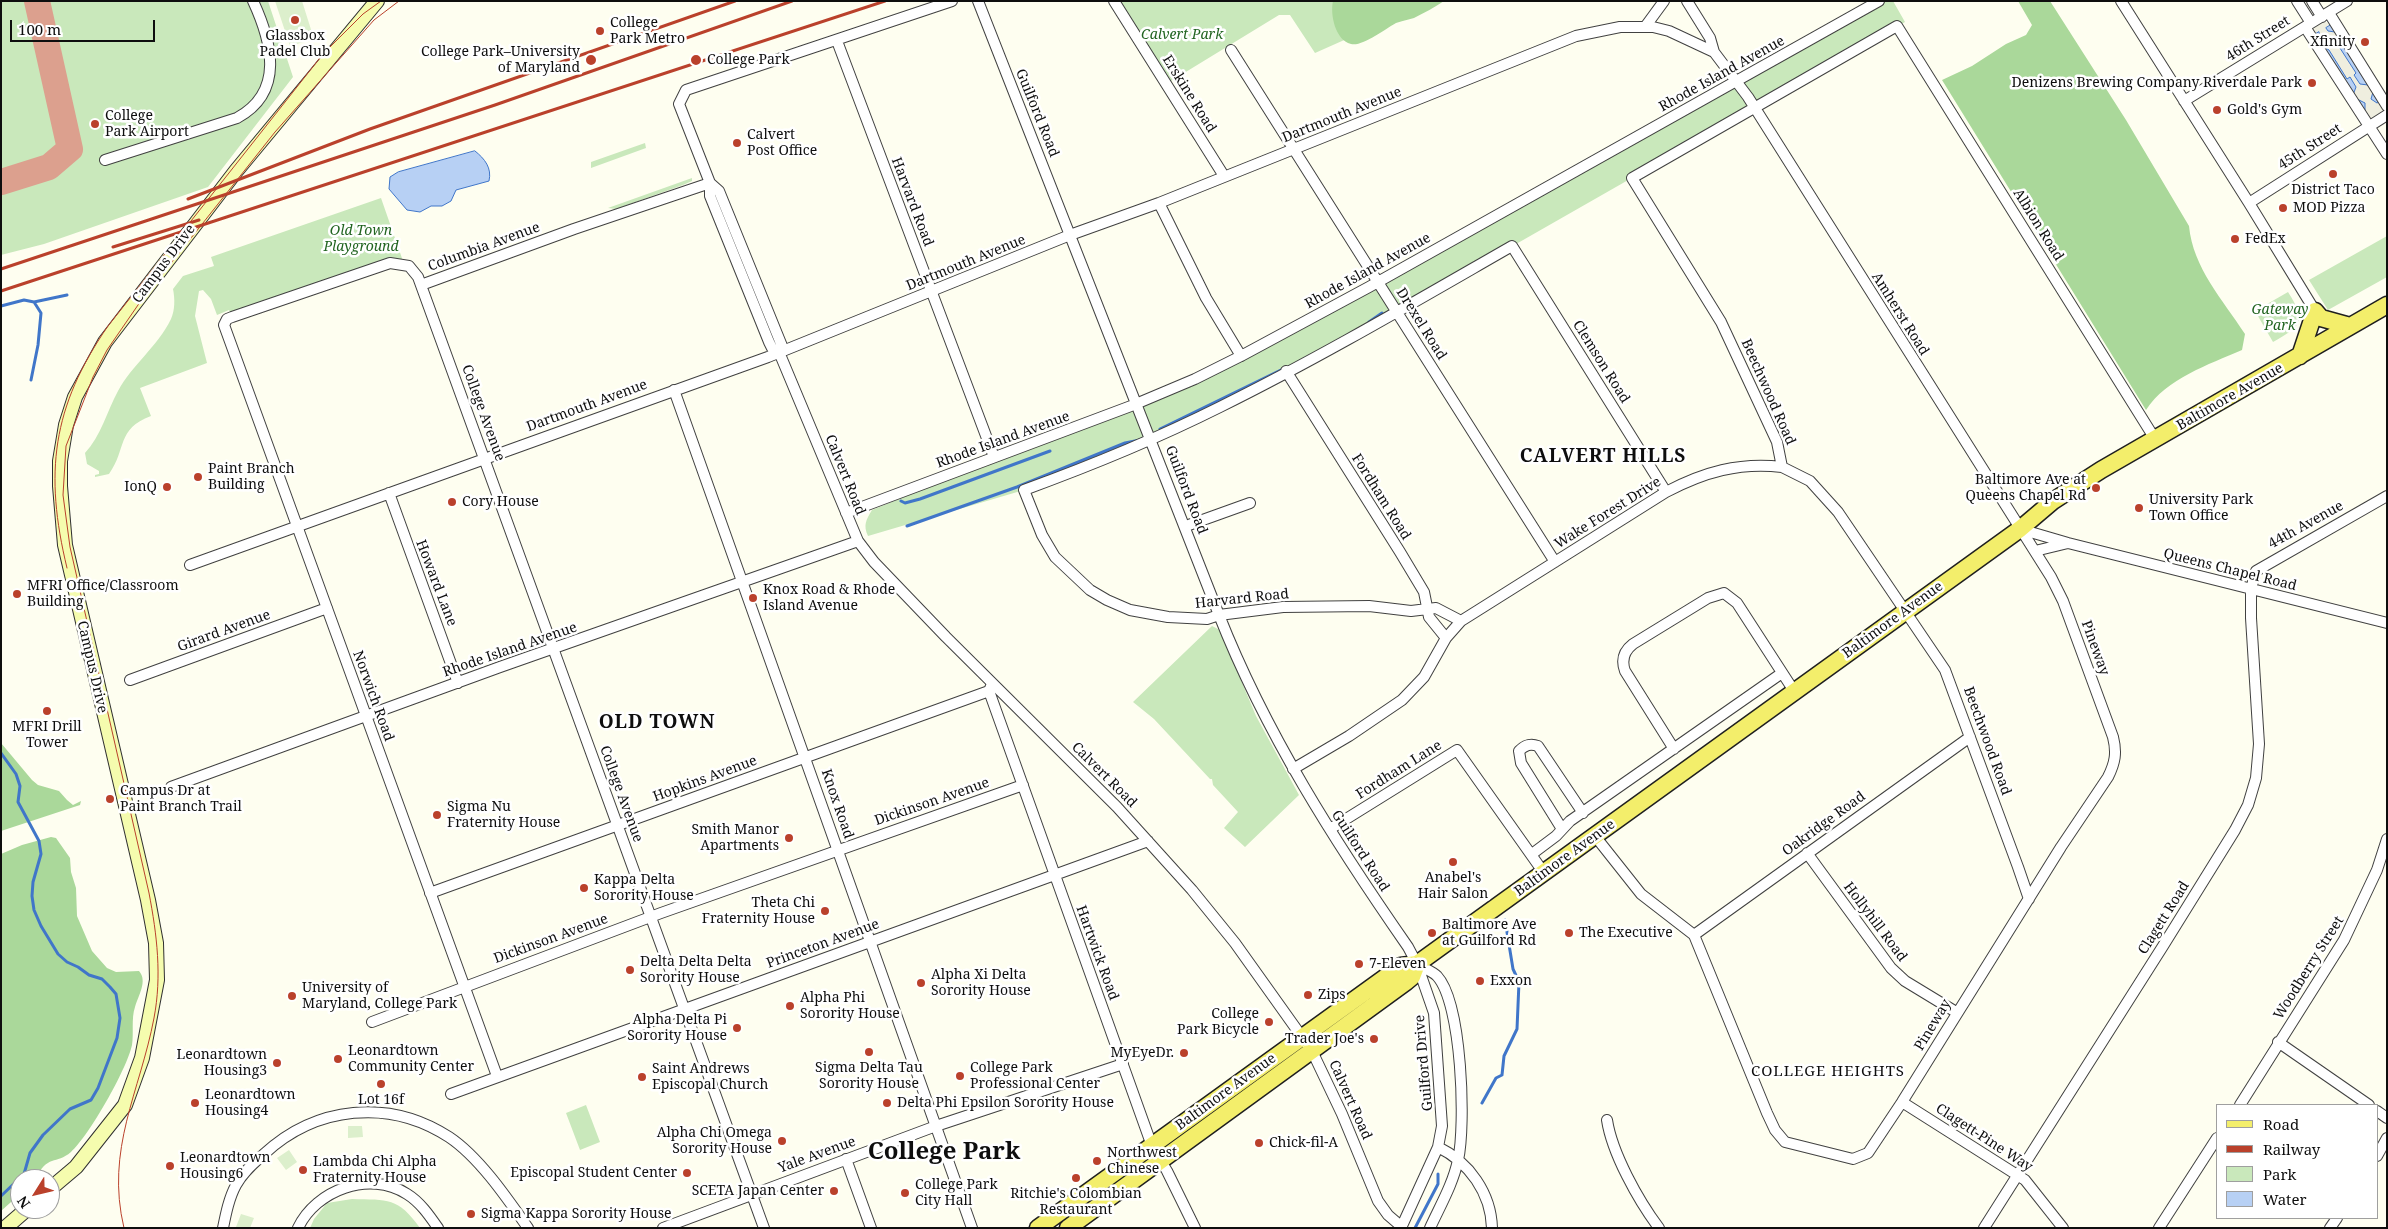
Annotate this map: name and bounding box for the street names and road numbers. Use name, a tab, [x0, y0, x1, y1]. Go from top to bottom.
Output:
street label: 46th Street	[2223, 13, 2293, 65]
street label: Rhode Island Avenue	[1656, 33, 1788, 115]
street label: Erskine Road	[1159, 52, 1219, 136]
street label: Guilford Road	[1012, 66, 1062, 160]
street label: Dartmouth Avenue	[1280, 83, 1404, 147]
street label: 45th Street	[2275, 120, 2345, 174]
street label: Harvard Road	[887, 155, 937, 249]
street label: Albion Road	[2009, 186, 2067, 264]
street label: Columbia Avenue	[426, 219, 542, 275]
street label: Campus Drive	[129, 221, 199, 307]
street label: Rhode Island Avenue	[1302, 230, 1434, 312]
street label: Dartmouth Avenue	[904, 231, 1028, 295]
street label: Amherst Road	[1868, 269, 1932, 359]
street label: Drexel Road	[1392, 285, 1450, 363]
street label: Clemson Road	[1569, 317, 1633, 407]
street label: Beechwood Road	[1737, 336, 1799, 448]
street label: Baltimore Avenue	[2174, 360, 2286, 434]
street label: College Avenue	[458, 362, 508, 464]
street label: Dartmouth Avenue	[524, 376, 650, 436]
street label: Rhode Island Avenue	[934, 408, 1072, 472]
street label: Calvert Road	[821, 432, 869, 518]
street label: Guilford Road	[1161, 443, 1211, 537]
street label: Fordham Road	[1348, 451, 1414, 543]
street label: Wake Forest Drive	[1552, 474, 1664, 552]
street label: 44th Avenue	[2266, 497, 2346, 553]
street label: Howard Lane	[412, 537, 460, 629]
street label: Queens Chapel Road	[2162, 545, 2298, 595]
street label: Baltimore Avenue	[1840, 578, 1946, 662]
street label: Harvard Road	[1194, 586, 1290, 612]
street label: Girard Avenue	[175, 606, 273, 656]
street label: Pineway	[2077, 618, 2113, 678]
street label: Campus Drive	[73, 619, 111, 715]
street label: Rhode Island Avenue	[441, 619, 579, 681]
street label: Norwich Road	[349, 648, 397, 744]
street label: Beechwood Road	[1960, 685, 2014, 797]
street label: Fordham Lane	[1353, 737, 1445, 803]
street label: Calvert Road	[1068, 739, 1140, 811]
street label: College Avenue	[596, 743, 646, 845]
street label: Hopkins Avenue	[651, 752, 759, 806]
street label: Knox Road	[817, 767, 857, 841]
street label: Dickinson Avenue	[872, 774, 992, 830]
street label: Oakridge Road	[1779, 788, 1869, 860]
street label: Guilford Road	[1327, 807, 1393, 895]
street label: Baltimore Avenue	[1512, 816, 1618, 900]
street label: Clagett Road	[2135, 878, 2193, 958]
street label: Hollyhill Road	[1840, 879, 1910, 965]
street label: Hartwick Road	[1072, 903, 1122, 1003]
street label: Dickinson Avenue	[492, 911, 610, 967]
street label: Woodberry Street	[2270, 913, 2348, 1023]
street label: Princeton Avenue	[764, 916, 882, 972]
street label: Pineway	[1911, 996, 1955, 1054]
street label: Guilford Drive	[1411, 1014, 1437, 1112]
street label: Baltimore Avenue	[1173, 1050, 1279, 1134]
street label: Calvert Road	[1325, 1058, 1375, 1142]
street label: Clagett-Pine Way	[1932, 1100, 2036, 1176]
street label: Yale Avenue	[776, 1133, 858, 1177]

